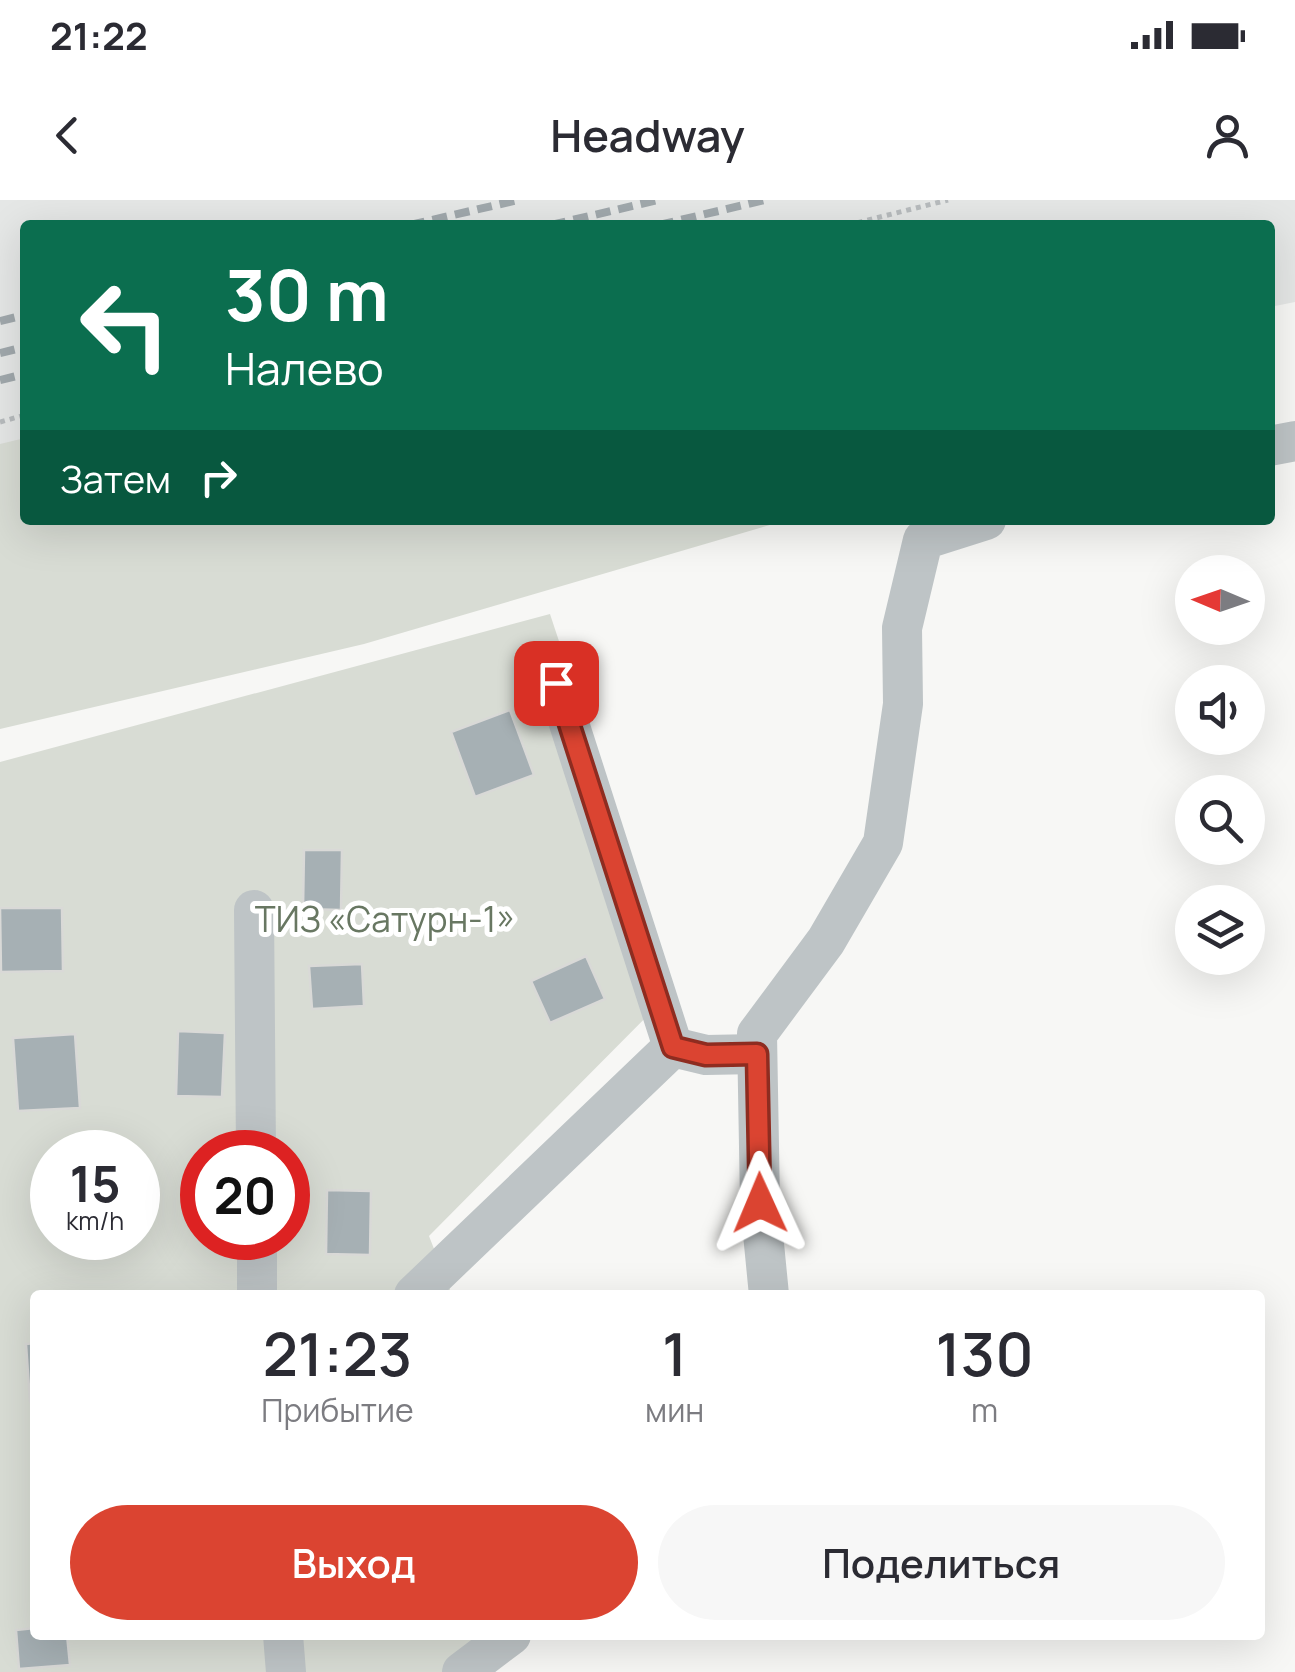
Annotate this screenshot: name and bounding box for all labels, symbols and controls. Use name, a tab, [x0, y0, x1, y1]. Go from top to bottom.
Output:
text: 21:22	[50, 9, 148, 61]
text: Headway	[550, 104, 745, 166]
icon: back	[40, 108, 95, 163]
icon: person	[1200, 108, 1255, 163]
text: 30 m	[225, 246, 389, 342]
icon: left	[60, 260, 190, 390]
text: Налево	[225, 337, 384, 399]
icon: right	[191, 450, 246, 505]
text: Затем	[60, 452, 171, 504]
north arrow	[1175, 555, 1265, 645]
map controls	[1175, 555, 1265, 975]
pin	[514, 641, 599, 726]
icon: arrive	[529, 656, 584, 711]
button: sound	[1175, 665, 1265, 755]
button: search	[1175, 775, 1265, 865]
button: layers	[1175, 885, 1265, 975]
park label: ТИЗ «Сатурн-1»	[255, 895, 515, 943]
speed limit sign: 20	[180, 1130, 310, 1260]
text: 15	[69, 1149, 121, 1217]
position arrow	[708, 1151, 812, 1255]
text: km/h	[66, 1203, 124, 1238]
text: 21:23	[263, 1312, 412, 1394]
text: 1	[662, 1312, 687, 1394]
text: 130	[936, 1312, 1034, 1394]
text: Прибытие	[261, 1388, 414, 1432]
text: мин	[645, 1388, 704, 1432]
text: m	[971, 1388, 998, 1432]
button: Выход	[70, 1505, 638, 1620]
button: Поделиться	[658, 1505, 1225, 1620]

